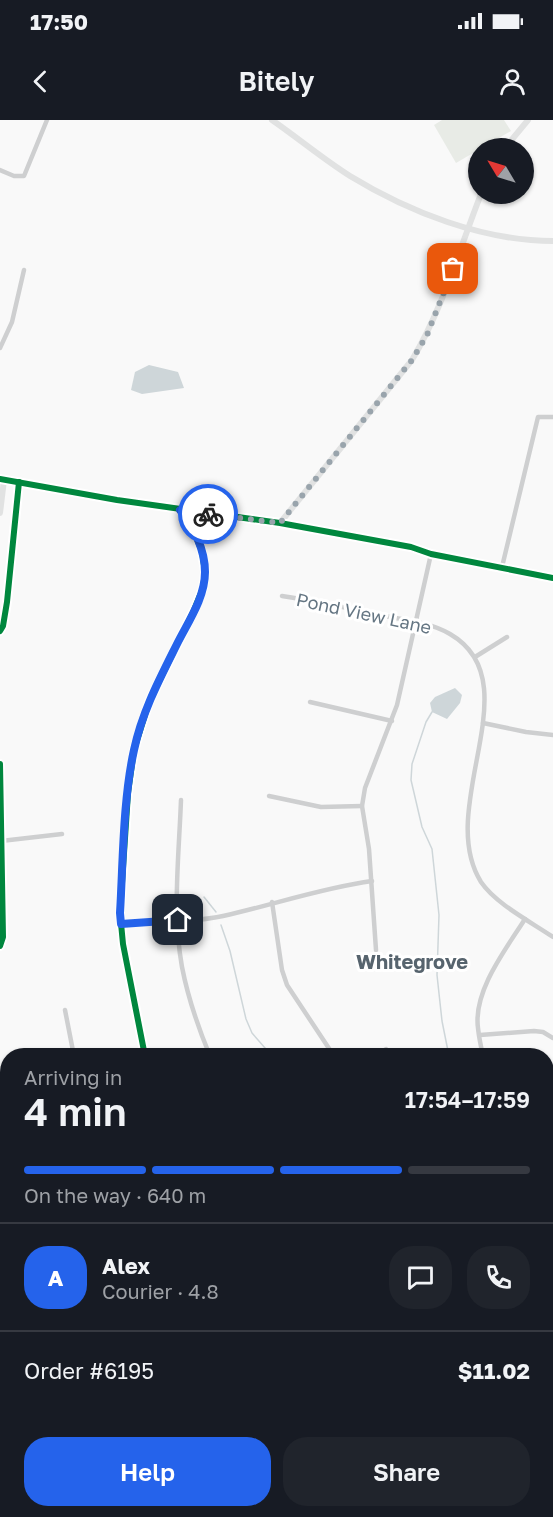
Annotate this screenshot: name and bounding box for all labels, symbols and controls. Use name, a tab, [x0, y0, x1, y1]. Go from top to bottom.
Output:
text: 17:50	[30, 8, 88, 35]
icon: back	[24, 65, 57, 98]
text: Bitely	[238, 65, 315, 97]
icon: person	[496, 65, 529, 98]
north arrow	[468, 138, 534, 204]
map controls	[468, 138, 534, 204]
pin	[427, 243, 478, 294]
icon: bag	[436, 252, 469, 285]
courier	[178, 484, 238, 544]
icon: bike	[192, 498, 225, 531]
street label: Pond View Lane	[295, 588, 433, 638]
pin	[152, 894, 203, 945]
icon: home	[161, 903, 194, 936]
district label: Whitegrove	[356, 949, 468, 973]
text: Arriving in	[24, 1065, 122, 1089]
text: 17:54–17:59	[405, 1086, 530, 1113]
text: 4 min	[24, 1088, 127, 1135]
text: On the way · 640 m	[24, 1183, 206, 1207]
button: chat	[389, 1246, 452, 1309]
button: phone	[467, 1246, 530, 1309]
text: Alex	[102, 1252, 150, 1279]
text: A	[48, 1264, 63, 1291]
text: Courier · 4.8	[102, 1279, 219, 1303]
text: Order #6195	[24, 1357, 154, 1384]
text: $11.02	[458, 1357, 530, 1384]
button: Help	[24, 1437, 271, 1506]
button: Share	[283, 1437, 530, 1506]

